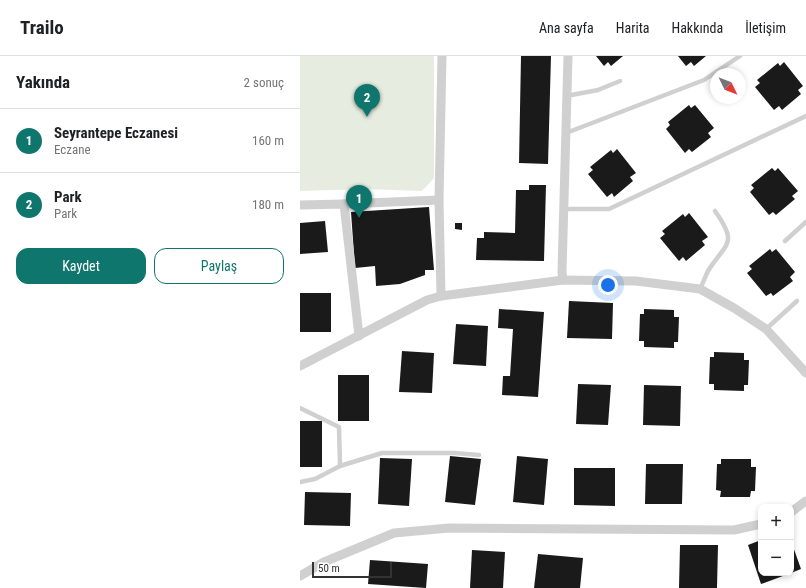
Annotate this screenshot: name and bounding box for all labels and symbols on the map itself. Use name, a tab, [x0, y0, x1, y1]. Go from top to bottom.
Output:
north arrow	[710, 68, 746, 104]
pin: 2	[354, 84, 380, 117]
pin: 1	[346, 185, 372, 218]
your location	[598, 275, 618, 295]
scale bar	[312, 560, 392, 579]

